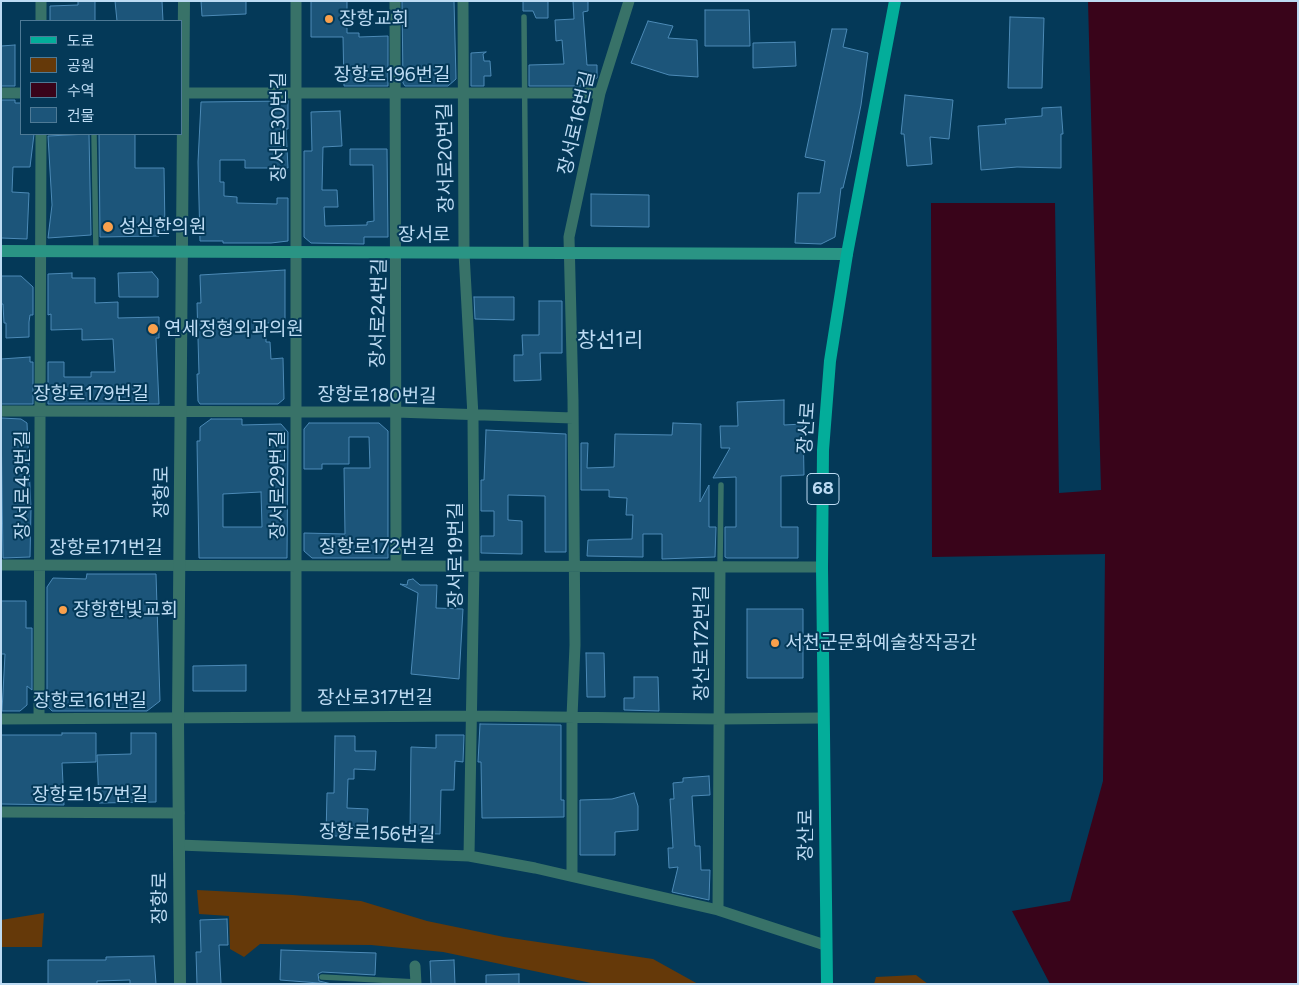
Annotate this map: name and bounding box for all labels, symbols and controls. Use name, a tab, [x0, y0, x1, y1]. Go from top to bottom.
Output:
place label: 장항교회	[339, 8, 409, 30]
marker: 장항교회	[323, 13, 335, 25]
legend	[20, 20, 182, 135]
text: 도로	[67, 32, 95, 50]
text: 공원	[67, 57, 95, 75]
street label: 장항로196번길	[334, 64, 450, 86]
street label: 장서로16번길	[554, 69, 600, 177]
street label: 장서로30번길	[268, 72, 290, 182]
text: 수역	[67, 82, 95, 100]
street label: 장서로20번길	[434, 103, 458, 213]
text: 건물	[67, 107, 95, 125]
place label: 성심한의원	[119, 216, 206, 238]
marker: 성심한의원	[101, 220, 115, 234]
street label: 장서로	[398, 224, 450, 246]
street label: 장서로24번길	[367, 258, 391, 368]
place label: 연세정형외과의원	[164, 318, 304, 340]
marker: 연세정형외과의원	[146, 322, 160, 336]
district label: 창선1리	[577, 328, 643, 354]
street label: 장항로179번길	[33, 383, 149, 405]
street label: 장항로180번길	[317, 384, 437, 408]
street label: 장산로	[794, 401, 820, 455]
street label: 장서로43번길	[12, 430, 34, 540]
street label: 장서로29번길	[267, 431, 289, 539]
street label: 장항로	[151, 466, 173, 518]
road number: 68	[807, 474, 839, 504]
street label: 장서로19번길	[445, 502, 467, 608]
street label: 장항로172번길	[319, 536, 435, 558]
street label: 장항로171번길	[49, 537, 163, 559]
street label: 장산로172번길	[691, 585, 713, 701]
place label: 장항한빛교회	[73, 599, 178, 621]
marker: 장항한빛교회	[57, 604, 69, 616]
place label: 서천군문화예술창작공간	[785, 632, 977, 654]
marker: 서천군문화예술창작공간	[769, 637, 781, 649]
street label: 장산로317번길	[317, 687, 433, 709]
street label: 장항로161번길	[33, 690, 147, 712]
street label: 장항로157번길	[32, 784, 148, 806]
street label: 장산로	[795, 809, 817, 861]
street label: 장항로156번길	[318, 821, 436, 847]
street label: 장항로	[149, 872, 171, 924]

